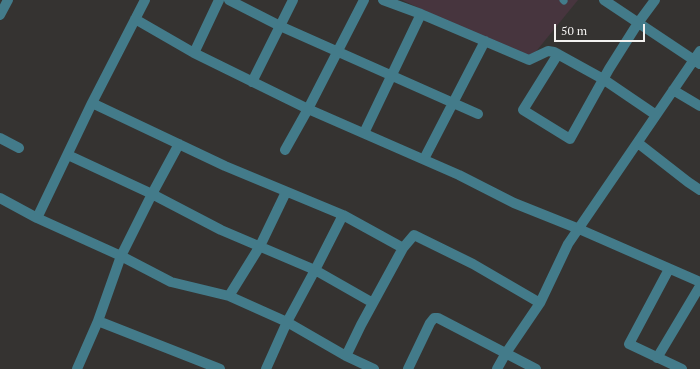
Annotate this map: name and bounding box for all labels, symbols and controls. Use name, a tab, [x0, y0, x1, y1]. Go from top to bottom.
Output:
scale bar	[556, 16, 647, 42]
text: 50 m	[561, 23, 587, 38]

